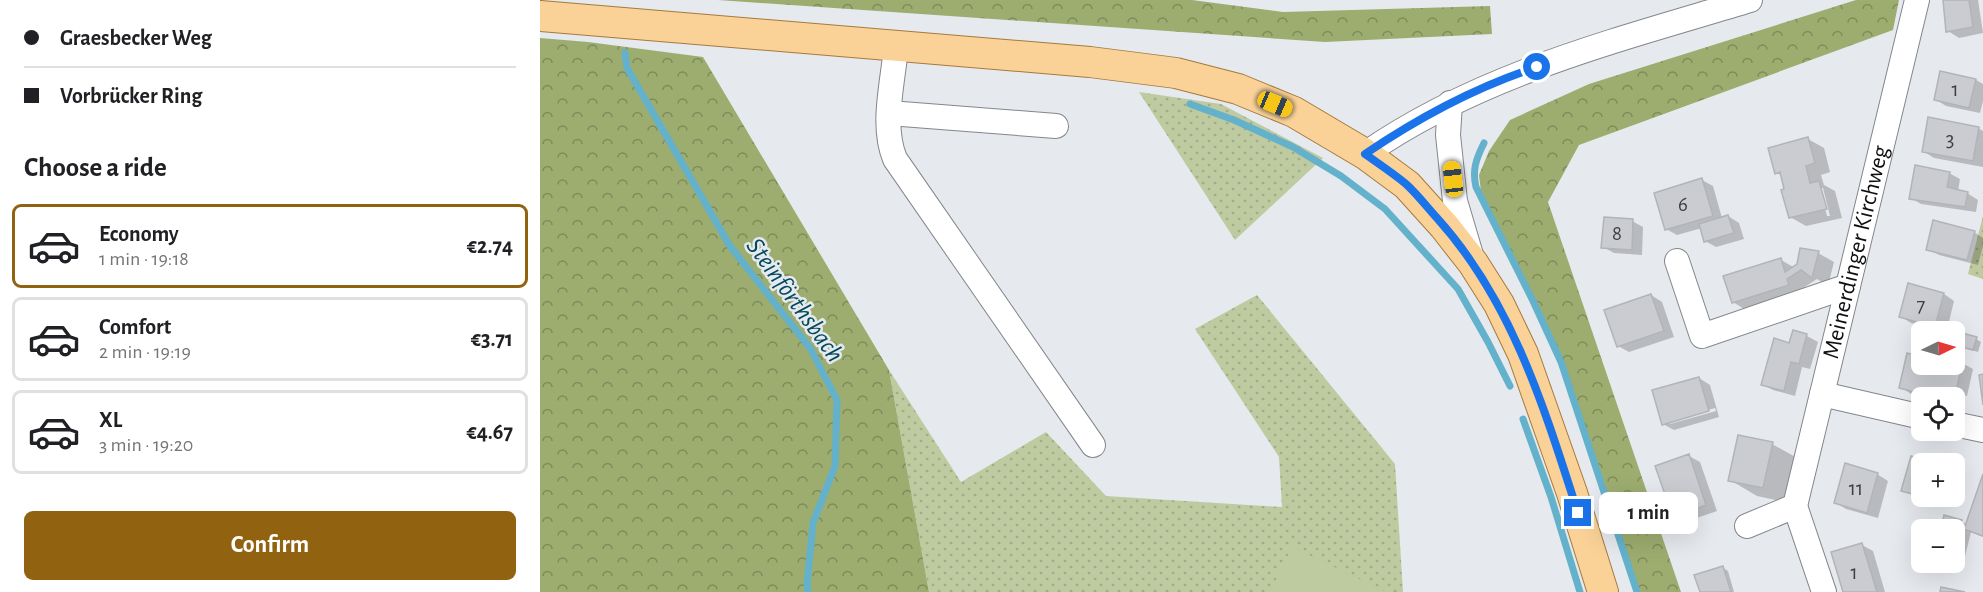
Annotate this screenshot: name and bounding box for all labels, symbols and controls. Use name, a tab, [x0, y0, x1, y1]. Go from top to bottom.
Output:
text: Graesbecker Weg	[60, 27, 212, 49]
route start	[1523, 53, 1550, 80]
house number: 1	[1951, 79, 1959, 100]
text: Vorbrücker Ring	[60, 85, 202, 107]
car	[1255, 89, 1295, 119]
house number: 3	[1946, 129, 1954, 150]
street label: Meinerdinger Kirchweg	[1819, 143, 1893, 361]
text: Choose a ride	[24, 154, 167, 181]
car	[1442, 160, 1464, 198]
house number: 6	[1678, 194, 1688, 215]
icon: car	[27, 219, 81, 273]
text: Economy	[99, 223, 179, 245]
house number: 8	[1612, 223, 1622, 244]
water label: Steinförthsbach	[742, 233, 848, 367]
text: €2.74	[467, 235, 513, 257]
text: 1 min · 19:18	[99, 249, 189, 269]
house number: 7	[1917, 295, 1926, 316]
icon: car	[27, 312, 81, 366]
text: Comfort	[99, 316, 171, 338]
north arrow	[1911, 321, 1965, 375]
map controls	[1911, 321, 1965, 573]
text: €3.71	[471, 328, 513, 350]
text: 2 min · 19:19	[99, 342, 191, 362]
button: locate	[1911, 387, 1965, 441]
icon: car	[27, 405, 81, 459]
text: XL	[99, 409, 122, 431]
text: €4.67	[466, 421, 513, 443]
text: 3 min · 19:20	[99, 435, 193, 455]
button: +	[1911, 453, 1965, 507]
house number: 11	[1849, 478, 1863, 499]
callout: 1 min	[1599, 492, 1698, 534]
route end	[1564, 499, 1591, 526]
text: 1 min	[1627, 503, 1670, 523]
button: Confirm	[24, 511, 516, 580]
button: −	[1911, 519, 1965, 573]
house number: 1	[1850, 562, 1858, 583]

